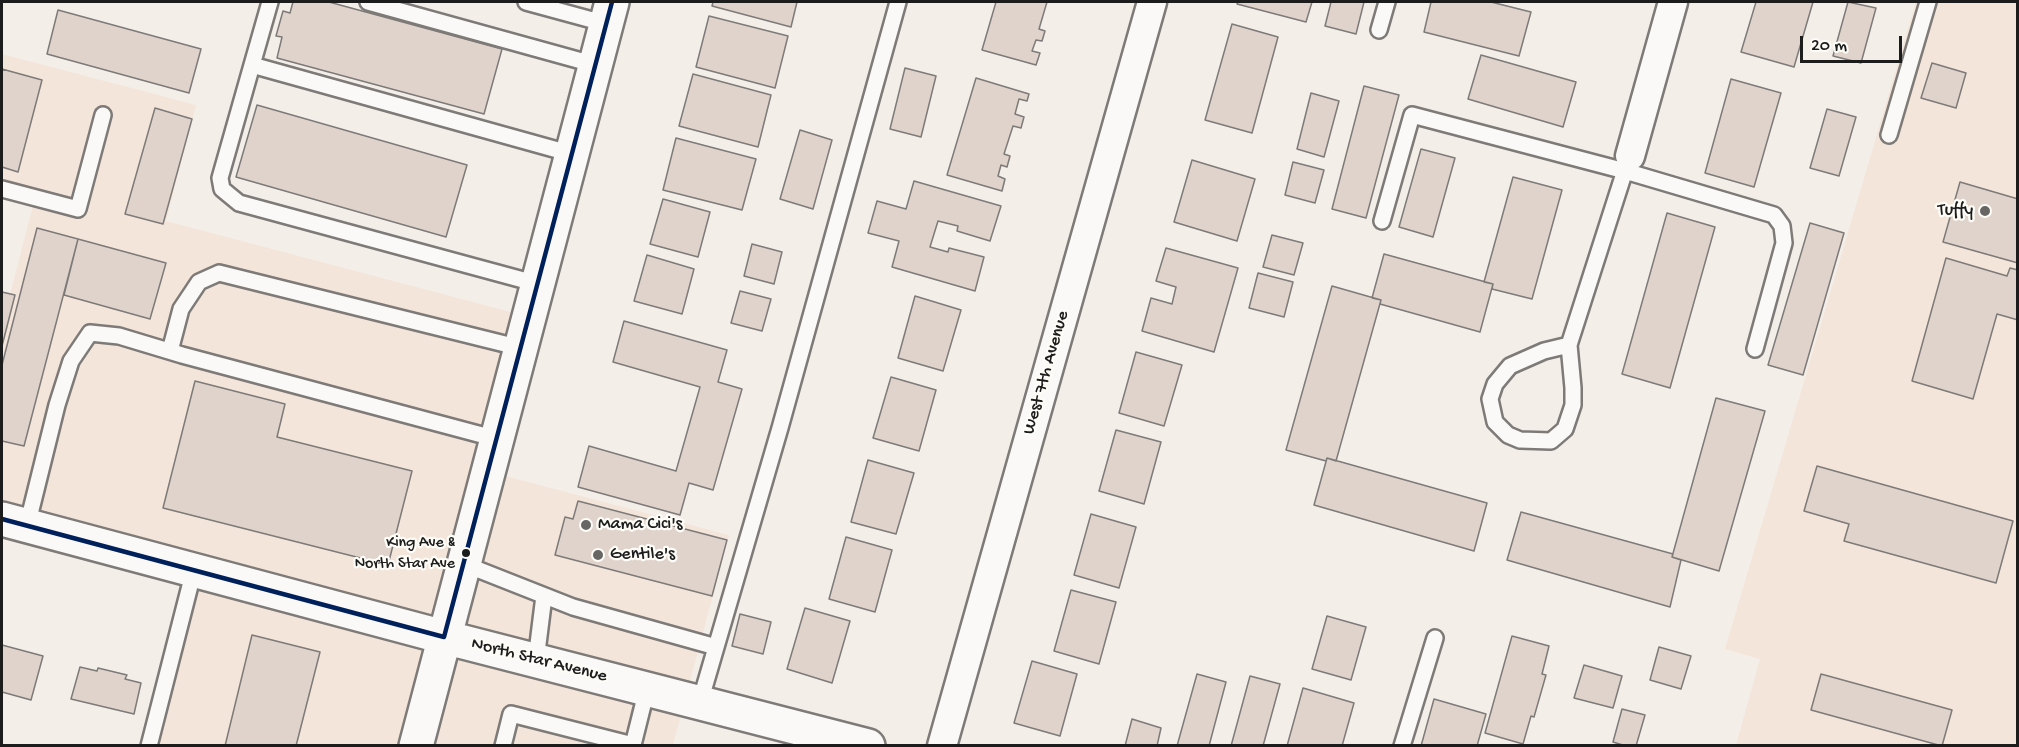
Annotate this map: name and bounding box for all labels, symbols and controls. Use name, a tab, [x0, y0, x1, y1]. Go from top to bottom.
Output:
scale bar	[1803, 24, 1905, 62]
text: 20 m	[1811, 36, 1847, 57]
place label: Tuffy	[1938, 200, 1973, 222]
marker: Tuffy	[1978, 204, 1992, 218]
street label: West 7th Avenue	[1019, 309, 1075, 437]
place label: Mama Cici's	[598, 514, 682, 536]
marker: Mama Cici's	[579, 518, 593, 532]
place label: King Ave & North Star Ave	[355, 534, 455, 572]
place label: Gentile's	[610, 544, 675, 566]
marker: King Ave & North Star Ave	[460, 547, 472, 559]
marker: Gentile's	[591, 548, 605, 562]
street label: North Star Avenue	[469, 634, 609, 688]

